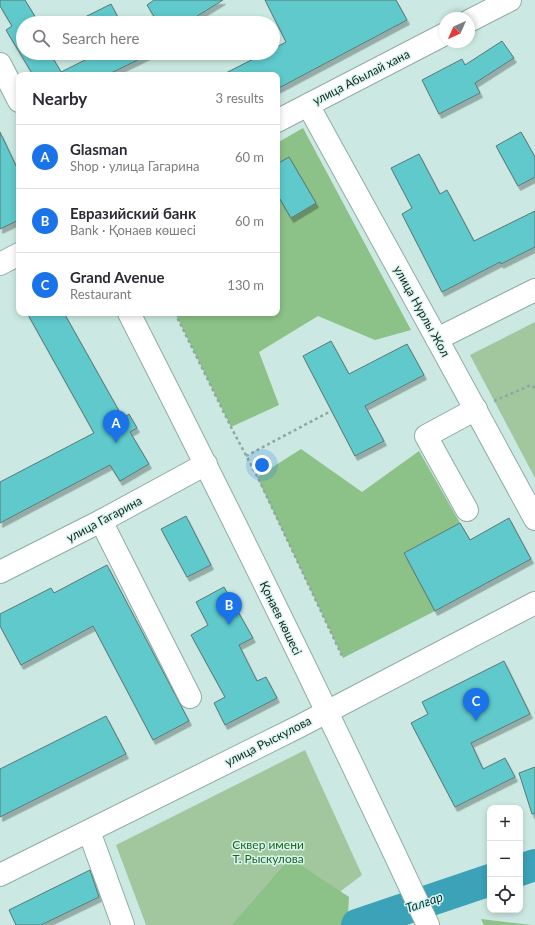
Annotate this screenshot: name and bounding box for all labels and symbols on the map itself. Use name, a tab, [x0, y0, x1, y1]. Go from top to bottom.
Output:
north arrow	[439, 12, 475, 48]
street label: улица Абылай хана	[310, 46, 412, 108]
street label: улица Нурлы Жол	[391, 263, 453, 359]
pin: A	[103, 410, 129, 443]
your location	[252, 455, 272, 475]
street label: улица Гагарина	[64, 493, 144, 545]
street label: Қонаев көшесі	[257, 578, 305, 658]
pin: B	[216, 592, 242, 625]
pin: C	[463, 688, 489, 721]
street label: улица Рыскулова	[222, 713, 314, 769]
park label: Сквер имени Т. Рыскулова	[232, 837, 304, 866]
water label: Талғар	[403, 888, 445, 916]

